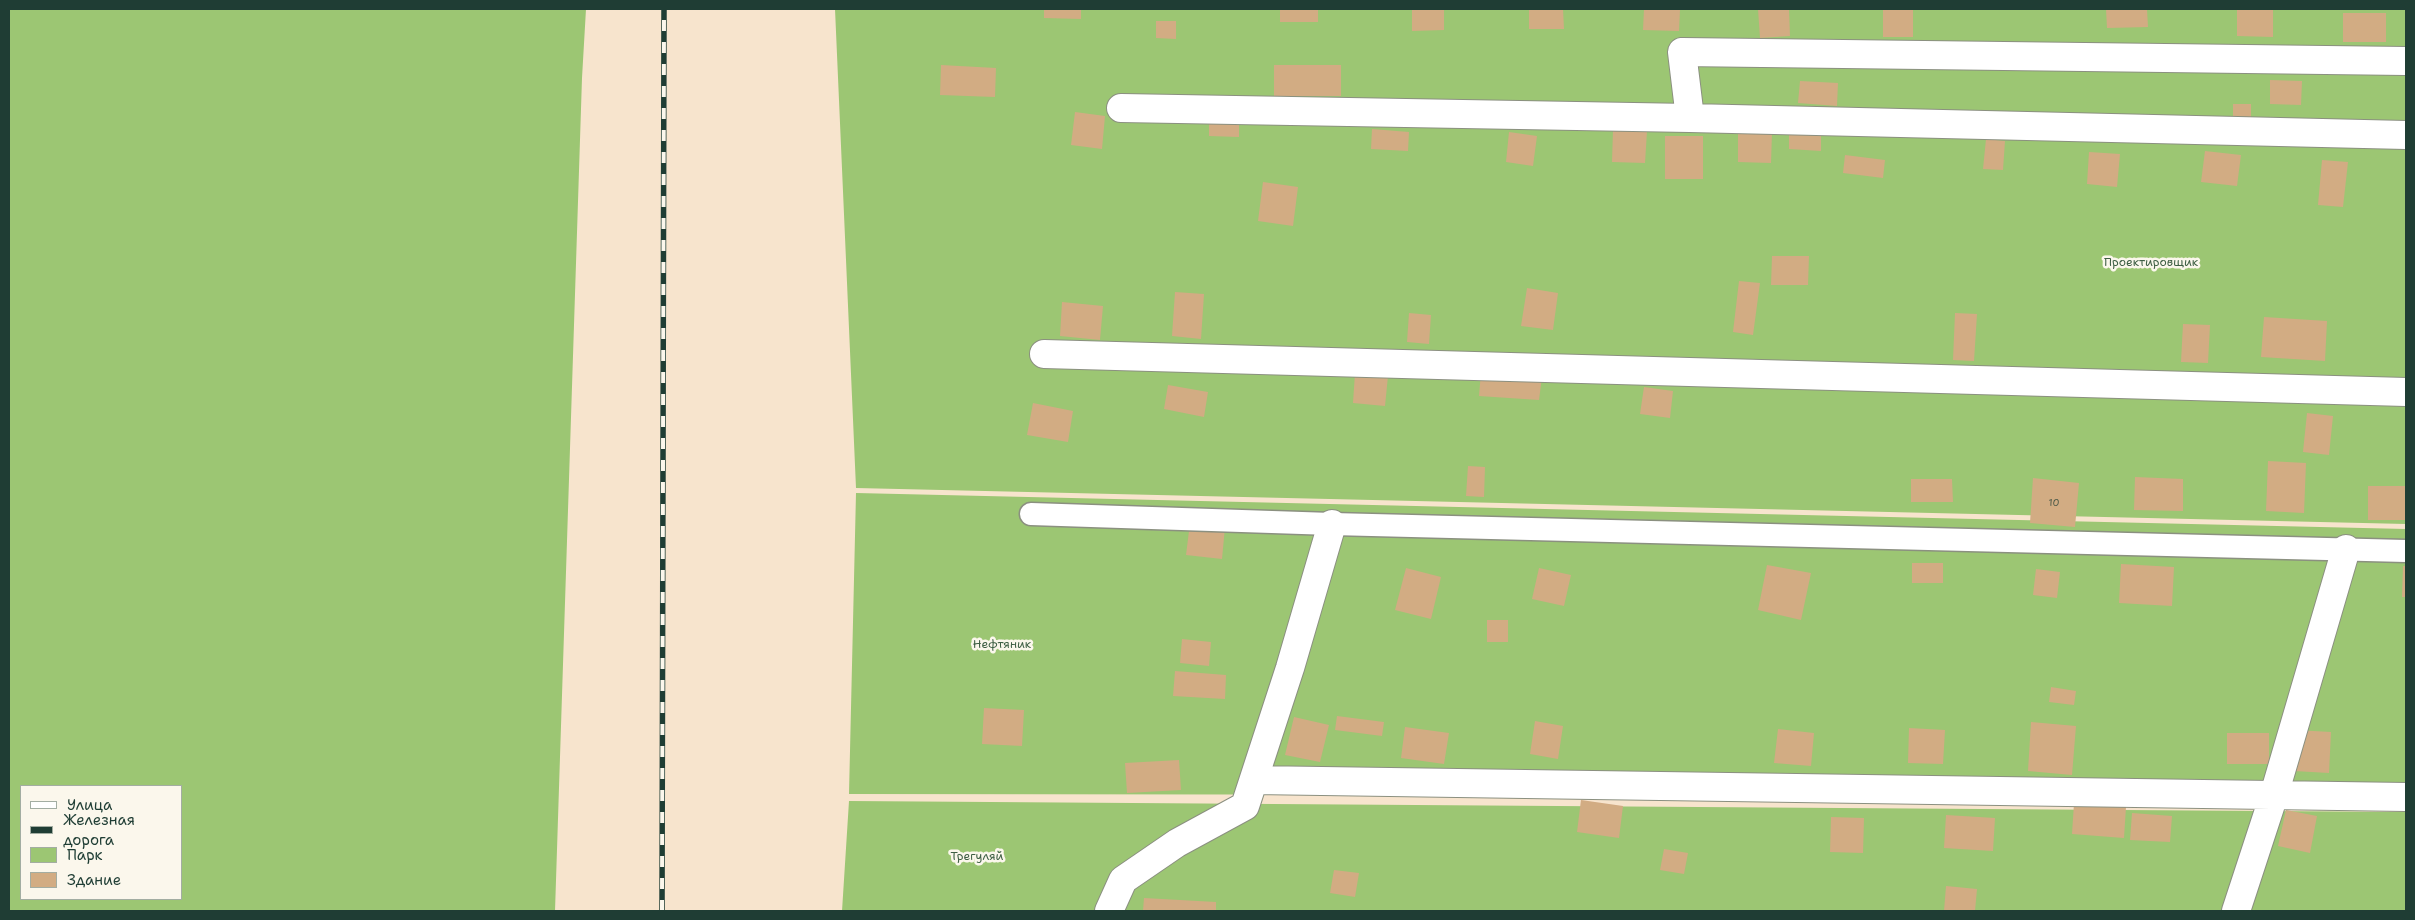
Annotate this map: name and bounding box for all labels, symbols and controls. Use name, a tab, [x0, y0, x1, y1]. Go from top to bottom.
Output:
park label: Проектировщик	[2104, 256, 2198, 270]
house number: 10	[2049, 497, 2059, 509]
park label: Нефтяник	[973, 638, 1031, 652]
legend	[20, 785, 182, 900]
text: Улица	[67, 795, 112, 815]
text: Железная дорога	[63, 810, 135, 850]
text: Парк	[67, 845, 103, 865]
park label: Трегуляй	[951, 850, 1003, 864]
text: Здание	[67, 870, 121, 890]

